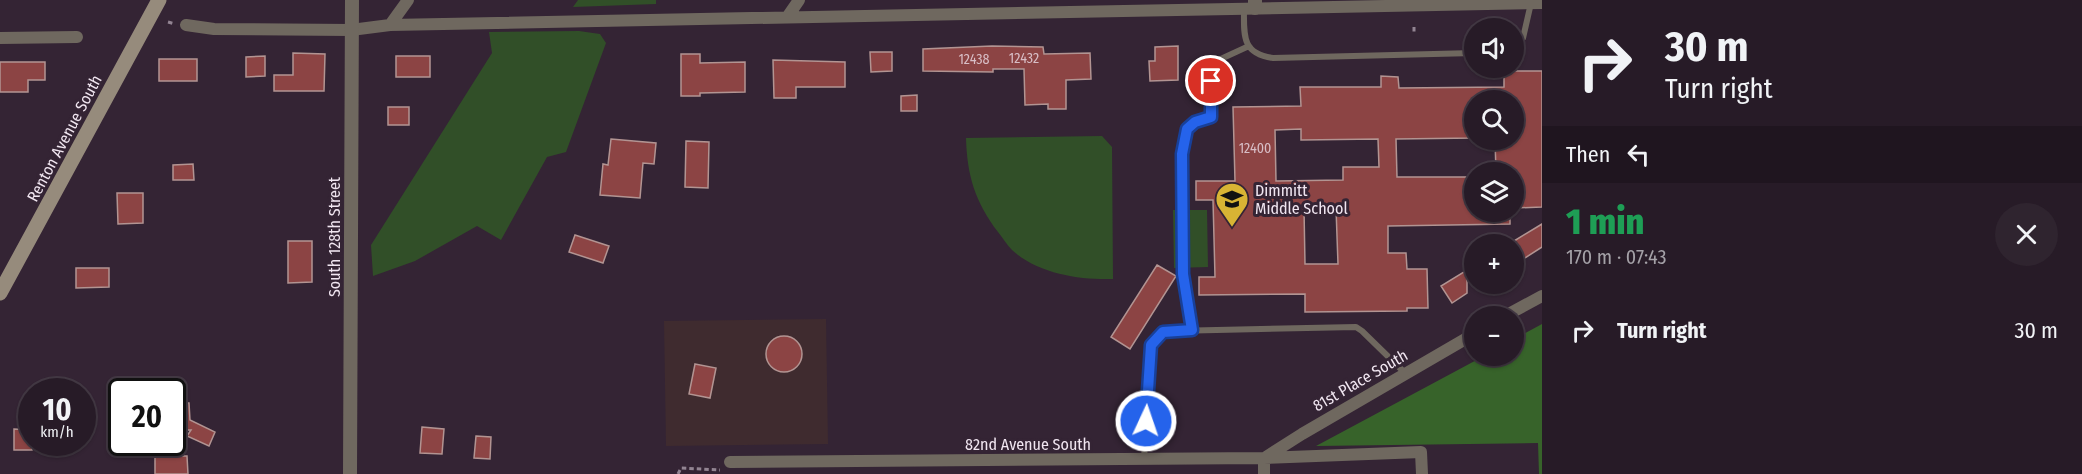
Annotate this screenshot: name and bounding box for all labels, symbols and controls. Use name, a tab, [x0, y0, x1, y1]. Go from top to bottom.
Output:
map controls	[1464, 18, 1524, 366]
button: sound	[1464, 18, 1524, 78]
text: 30 m	[1665, 22, 1749, 72]
icon: right	[1566, 24, 1644, 102]
house number: 12432	[1009, 50, 1039, 67]
house number: 12438	[958, 51, 990, 68]
pin	[1185, 55, 1236, 106]
icon: arrive	[1194, 64, 1227, 97]
street label: Renton Avenue South	[23, 72, 106, 205]
text: Turn right	[1665, 73, 1773, 105]
button: search	[1464, 90, 1524, 150]
icon: left	[1622, 138, 1655, 171]
house number: 12400	[1239, 140, 1271, 157]
text: Then	[1566, 141, 1610, 168]
button: layers	[1464, 162, 1524, 222]
street label: South 128th Street	[325, 176, 344, 297]
school or university icon: Dimmitt Middle School	[1214, 181, 1250, 228]
place label: Dimmitt Middle School	[1255, 181, 1348, 218]
text: 1 min	[1566, 200, 1644, 244]
button: close	[1995, 203, 2058, 266]
button: +	[1464, 234, 1524, 294]
text: 170 m · 07:43	[1566, 245, 1667, 269]
button: −	[1464, 306, 1524, 366]
icon: right	[1566, 314, 1599, 347]
text: Turn right	[1617, 317, 1706, 344]
text: 30 m	[2015, 317, 2058, 344]
street label: 81st Place South	[1309, 346, 1411, 415]
speed limit sign: 20	[108, 378, 186, 456]
position arrow	[1114, 389, 1178, 453]
text: 10	[42, 392, 72, 428]
text: km/h	[40, 423, 74, 441]
street label: 82nd Avenue South	[965, 435, 1091, 454]

